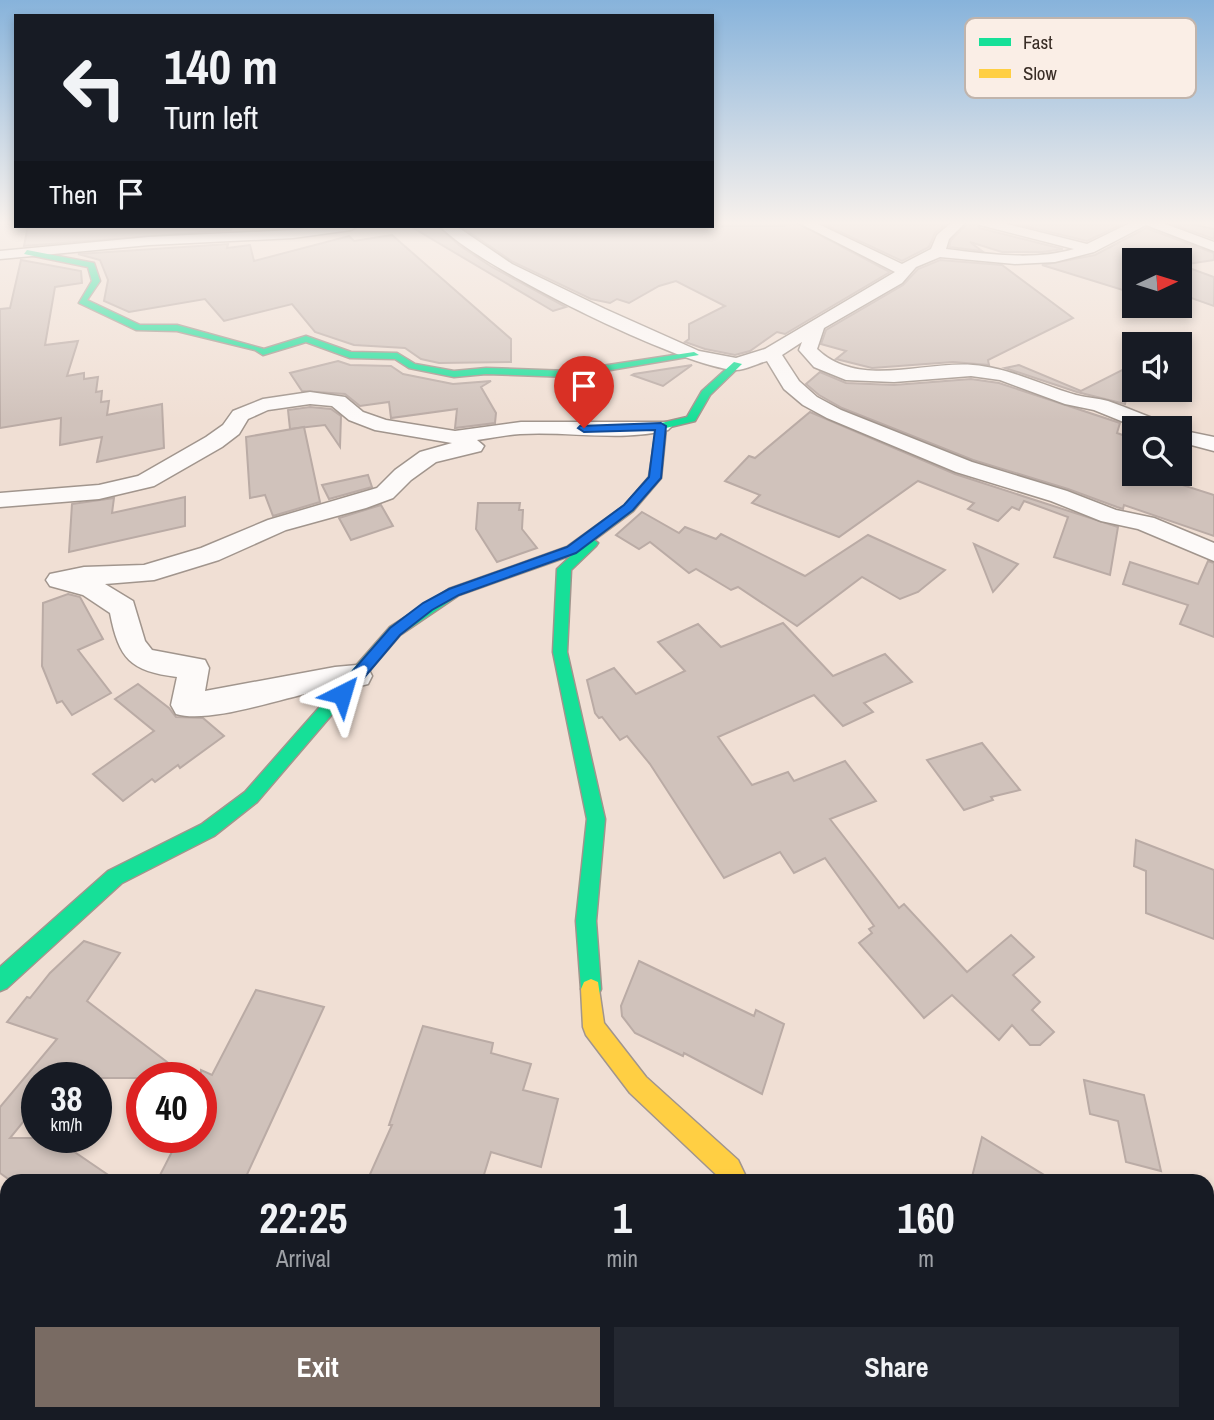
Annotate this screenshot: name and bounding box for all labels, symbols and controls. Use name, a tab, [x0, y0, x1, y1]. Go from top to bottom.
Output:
legend	[965, 18, 1196, 98]
text: Fast	[1023, 29, 1053, 55]
text: 140 m	[164, 33, 278, 99]
icon: left	[49, 42, 140, 133]
text: Slow	[1023, 60, 1058, 86]
text: Turn left	[164, 96, 258, 139]
icon: arrive	[112, 175, 150, 213]
text: Then	[49, 177, 98, 212]
north arrow	[1122, 248, 1192, 318]
map controls	[1122, 248, 1192, 486]
button: sound	[1122, 332, 1192, 402]
pin	[554, 356, 614, 428]
icon: arrive	[565, 367, 603, 405]
button: search	[1122, 416, 1192, 486]
position arrow	[305, 657, 379, 731]
speed limit sign: 40	[126, 1062, 217, 1153]
text: 38	[51, 1075, 82, 1122]
text: km/h	[51, 1112, 83, 1137]
text: 22:25	[259, 1190, 347, 1246]
text: 1	[613, 1190, 632, 1246]
text: 160	[897, 1190, 955, 1246]
text: Arrival	[276, 1243, 331, 1274]
text: min	[607, 1243, 638, 1274]
text: m	[918, 1243, 934, 1274]
button: Exit	[35, 1327, 600, 1407]
button: Share	[614, 1327, 1179, 1407]

